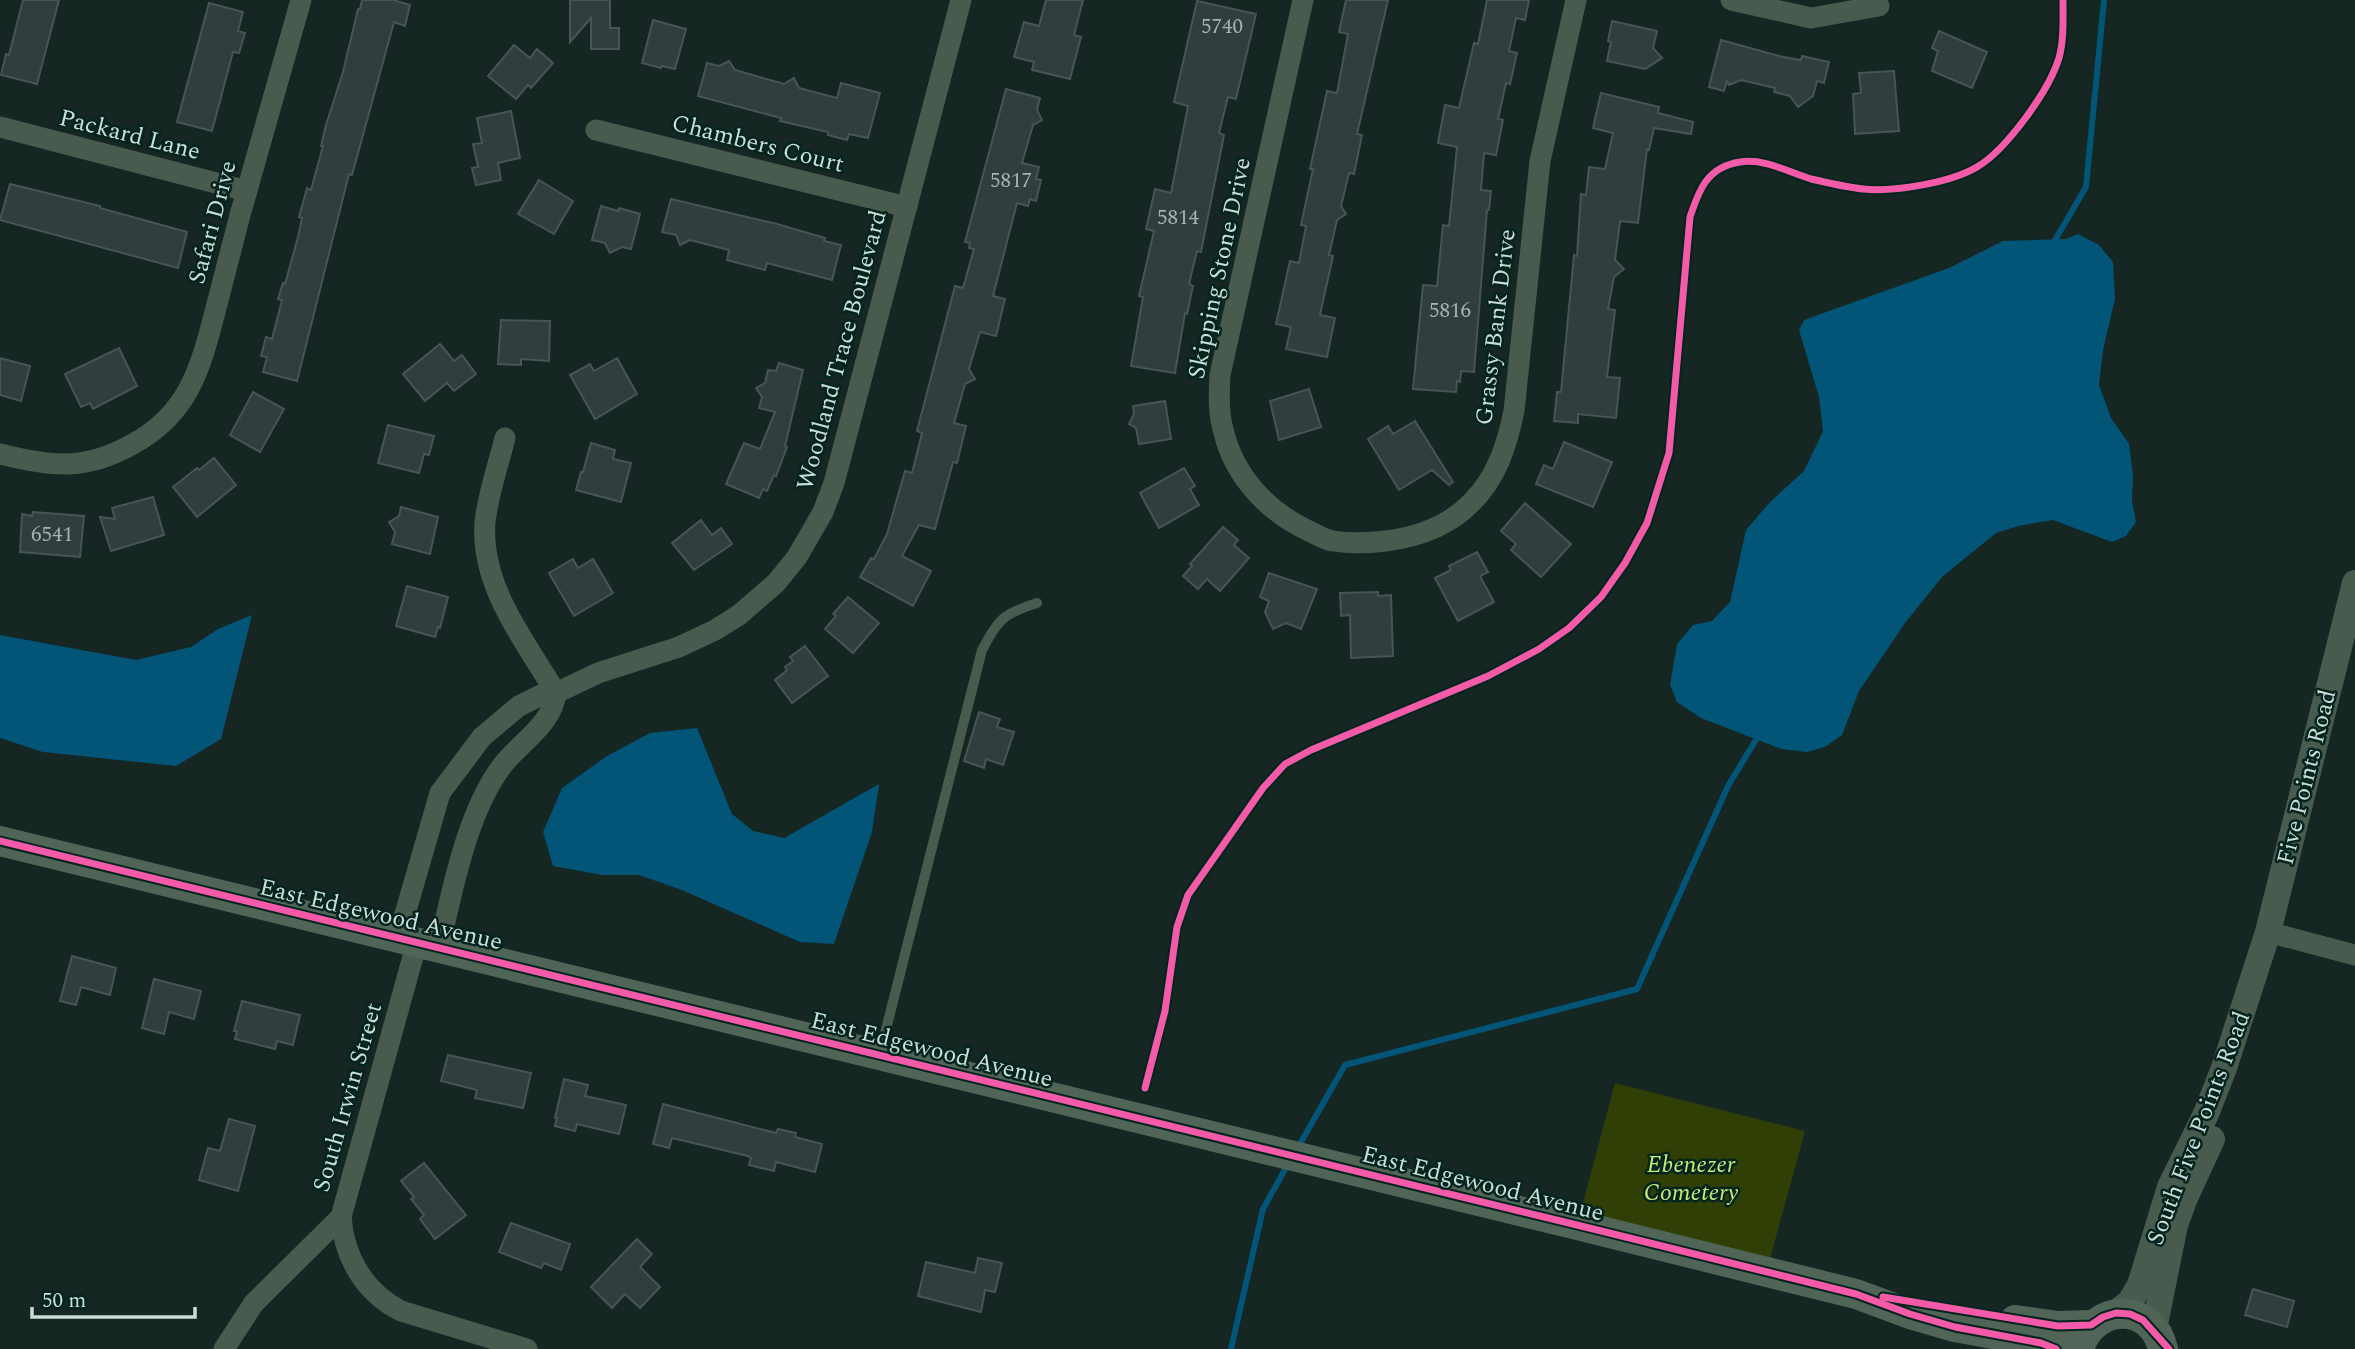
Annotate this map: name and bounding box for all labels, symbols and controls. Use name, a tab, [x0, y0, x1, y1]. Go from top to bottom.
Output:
house number: 5740	[1201, 11, 1243, 43]
street label: Packard Lane	[55, 100, 204, 170]
street label: Chambers Court	[668, 105, 848, 183]
street label: Skipping Stone Drive	[1179, 154, 1261, 382]
street label: Safari Drive	[179, 157, 247, 288]
house number: 5817	[990, 165, 1032, 197]
house number: 5814	[1157, 202, 1199, 234]
street label: Woodland Trace Boulevard	[787, 206, 897, 494]
street label: Grassy Bank Drive	[1466, 227, 1526, 427]
house number: 5816	[1429, 295, 1471, 327]
house number: 6541	[31, 519, 73, 551]
street label: Five Points Road	[2268, 686, 2346, 869]
street label: East Edgewood Avenue	[256, 869, 506, 960]
street label: South Irwin Street	[304, 998, 392, 1196]
street label: East Edgewood Avenue	[807, 1002, 1057, 1097]
street label: South Five Points Road	[2138, 1006, 2260, 1250]
street label: East Edgewood Avenue	[1358, 1136, 1608, 1231]
park label: Ebenezer Cometery	[1644, 1147, 1738, 1211]
scale bar	[32, 1276, 194, 1320]
text: 50 m	[42, 1285, 86, 1317]

